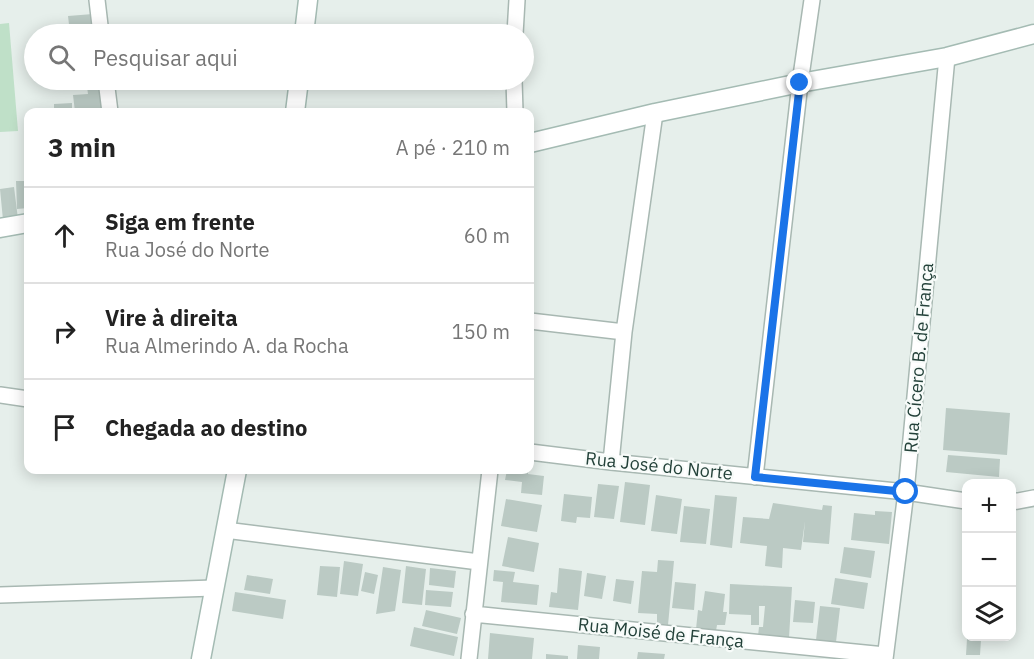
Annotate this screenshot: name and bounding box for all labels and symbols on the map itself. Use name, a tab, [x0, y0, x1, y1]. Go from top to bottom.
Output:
route end	[786, 69, 812, 95]
street label: Rua Cícero B. de França	[899, 261, 938, 454]
street label: Rua José do Norte	[584, 446, 734, 485]
route start	[892, 478, 918, 504]
street label: Rua Moisé de França	[577, 612, 746, 653]

